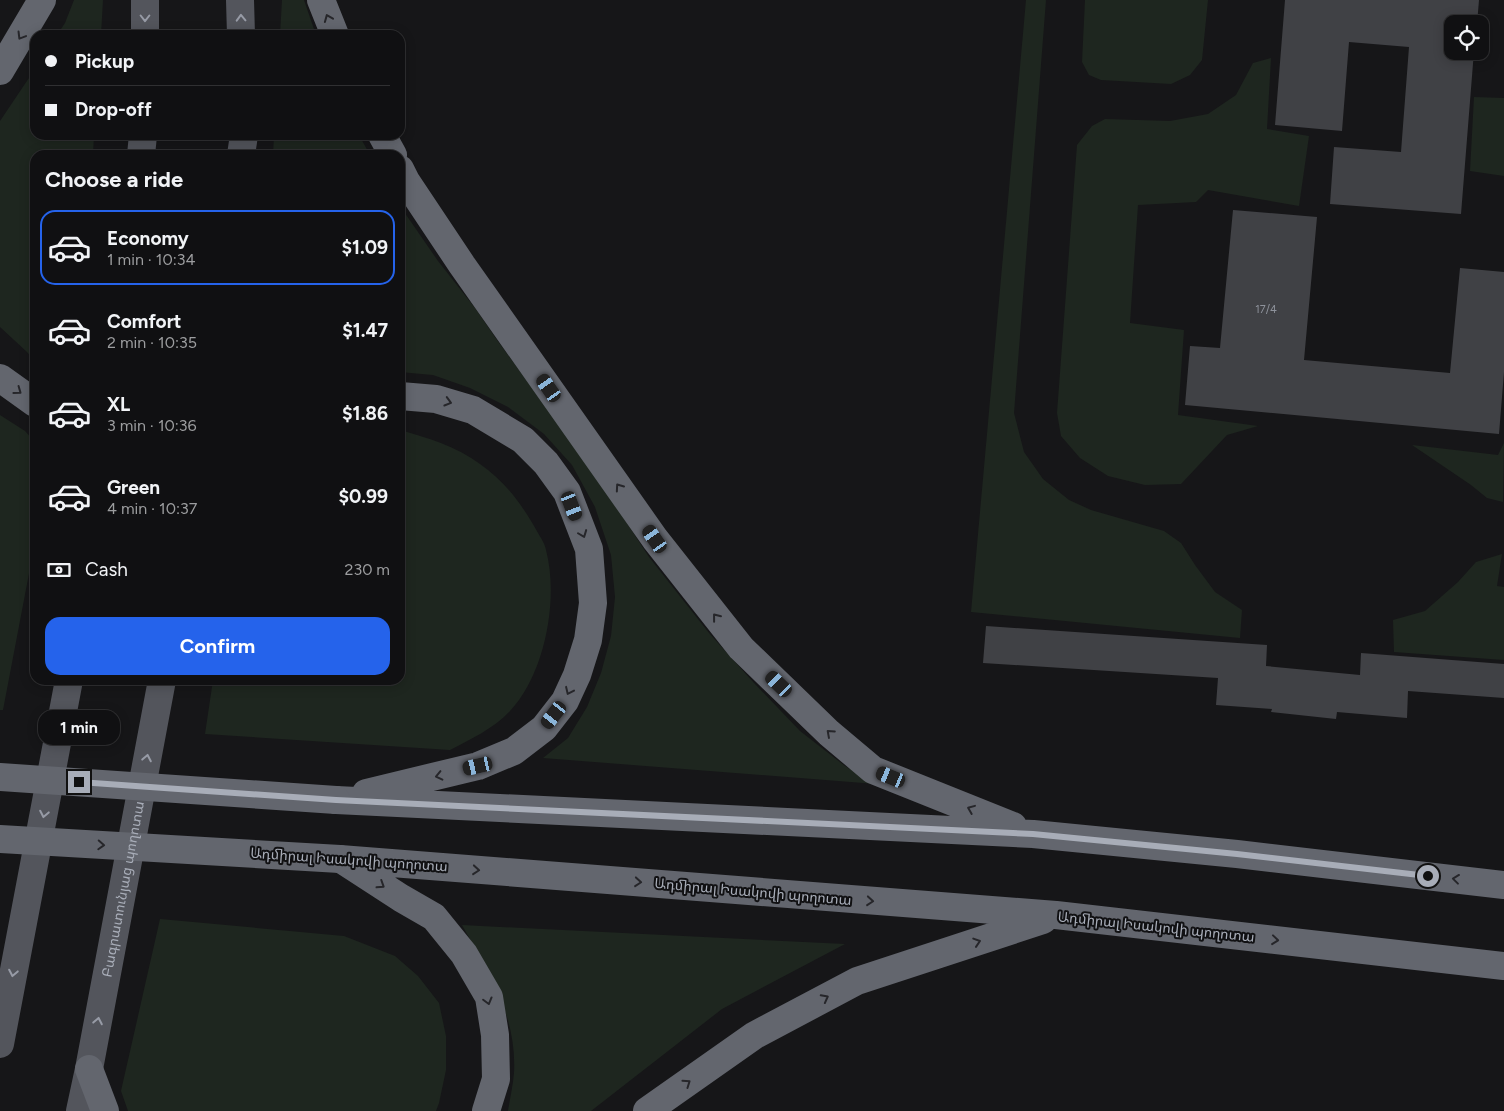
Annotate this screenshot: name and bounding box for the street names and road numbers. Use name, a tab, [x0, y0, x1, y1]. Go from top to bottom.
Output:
street label: Բագրատունյաց պողոտա	[98, 800, 148, 979]
street label: Ադմիրալ Իսակովի պողոտա	[250, 845, 448, 875]
street label: Ադմիրալ Իսակովի պողոտա	[654, 875, 852, 909]
street label: Ադմիրալ Իսակովի պողոտա	[1057, 908, 1255, 946]

